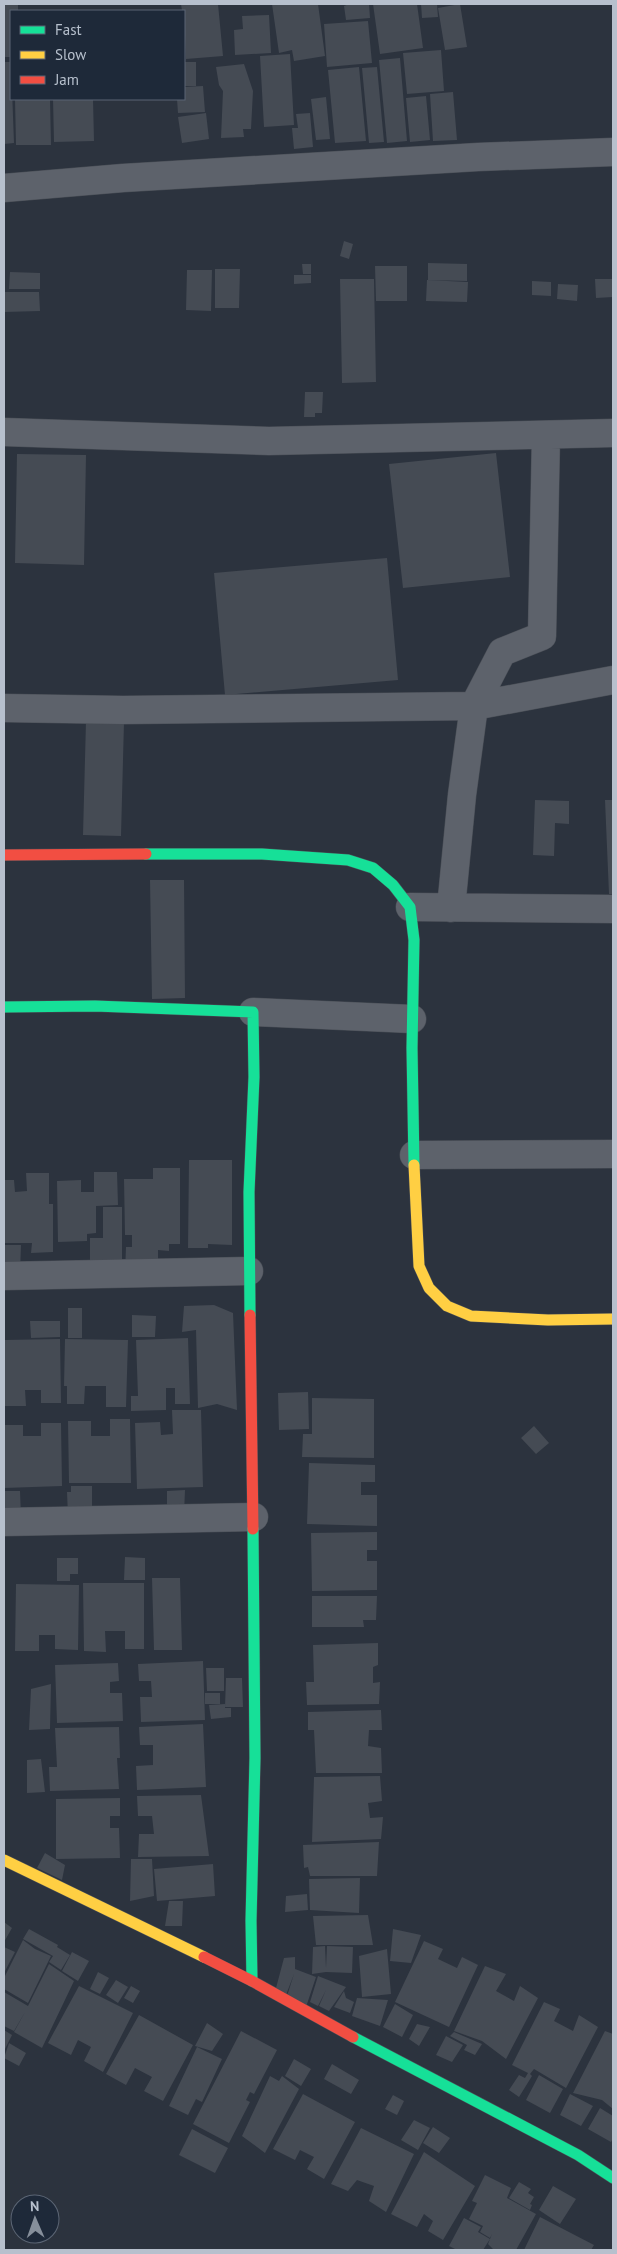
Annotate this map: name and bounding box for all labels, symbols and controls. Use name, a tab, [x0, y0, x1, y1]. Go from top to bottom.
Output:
legend	[10, 10, 185, 100]
text: Fast	[55, 20, 82, 39]
text: Slow	[55, 45, 86, 64]
text: Jam	[54, 70, 79, 89]
north arrow	[10, 2194, 60, 2244]
text: N	[30, 2197, 39, 2215]

